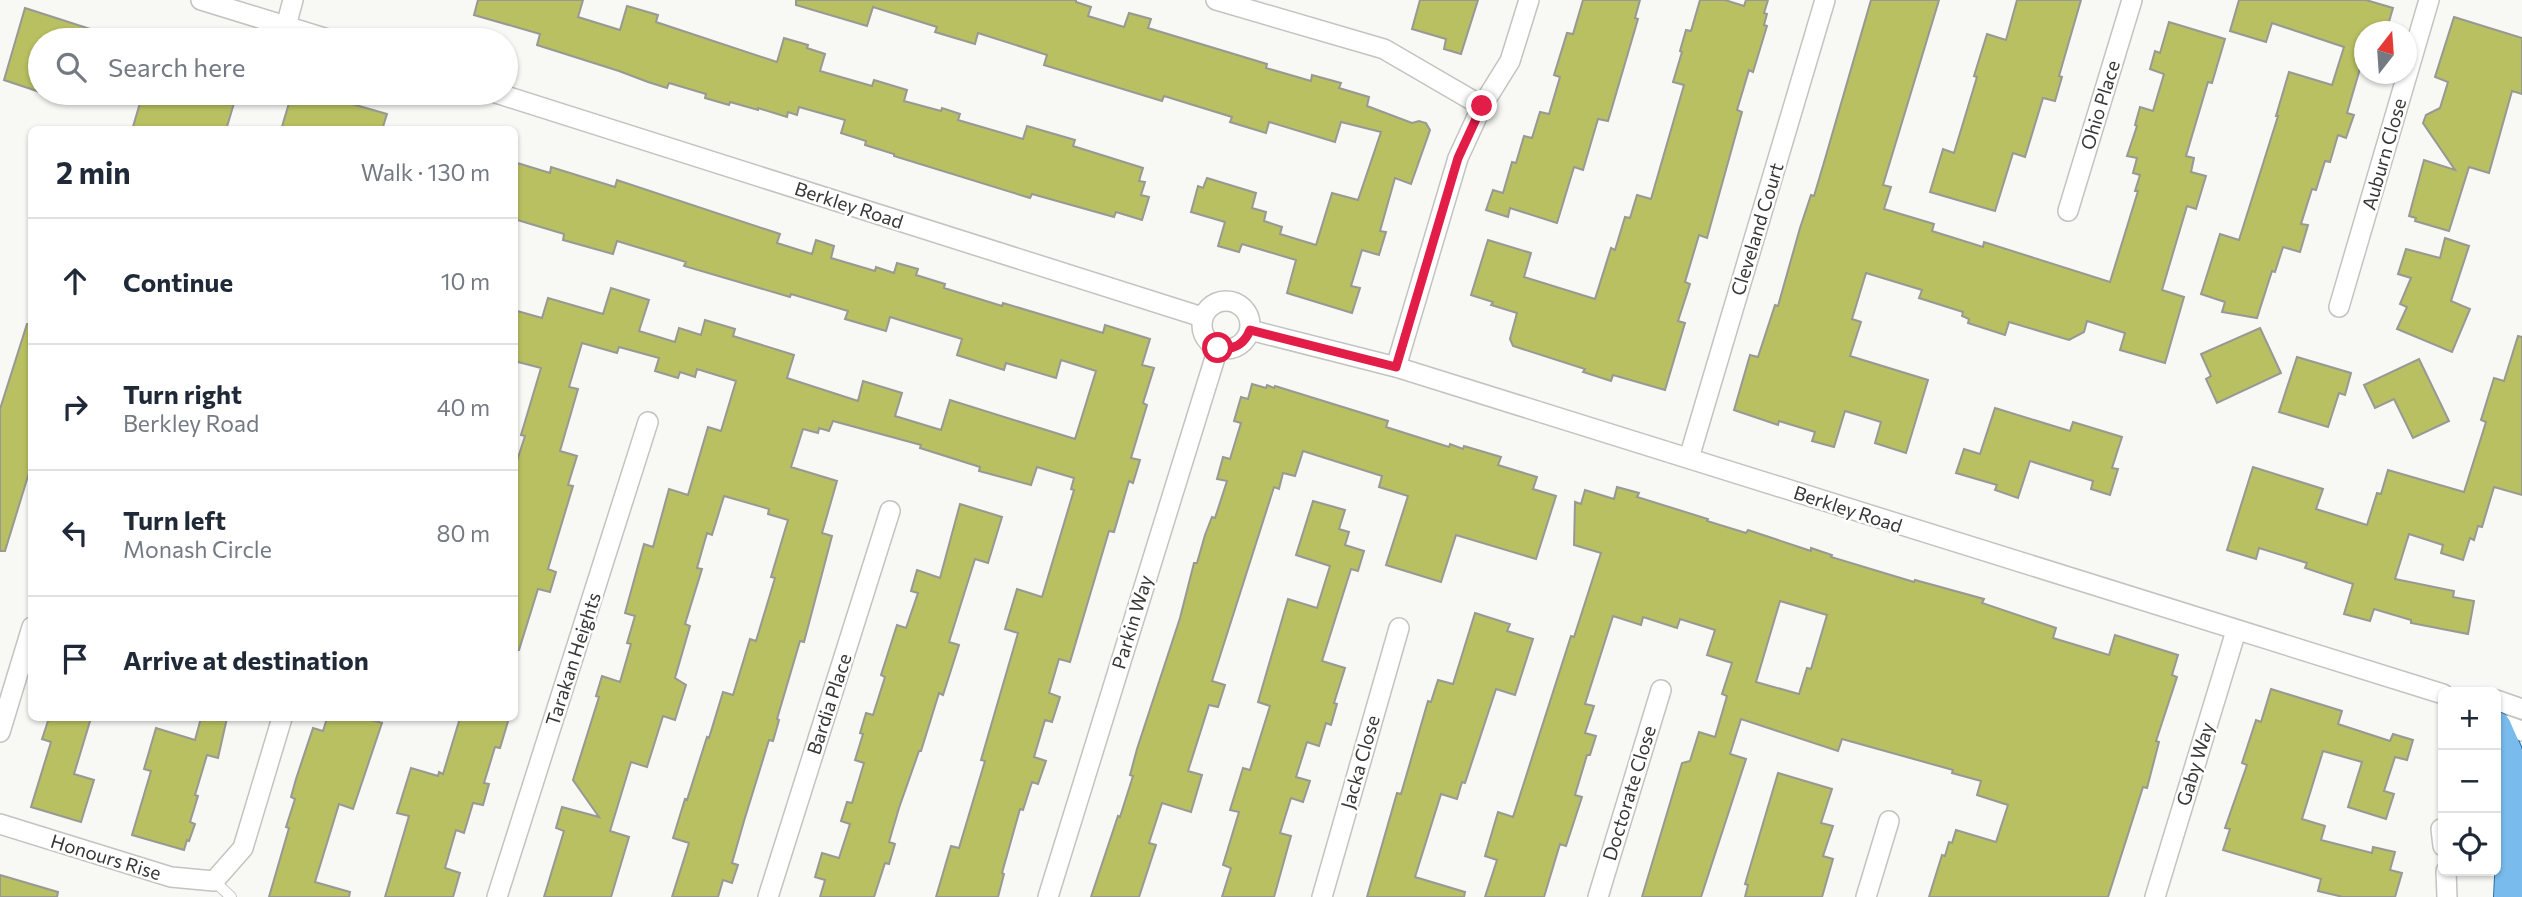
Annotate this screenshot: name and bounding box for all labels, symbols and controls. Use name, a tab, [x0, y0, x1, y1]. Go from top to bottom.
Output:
north arrow	[2354, 21, 2417, 84]
search box	[28, 28, 518, 105]
icon: search	[52, 48, 90, 86]
text: Search here	[108, 51, 246, 82]
street label: Ohio Place	[2075, 57, 2124, 152]
route end	[1466, 90, 1497, 121]
street label: Auburn Close	[2357, 95, 2410, 212]
text: 2 min	[56, 153, 131, 190]
text: Walk · 130 m	[361, 158, 490, 186]
street label: Cleveland Court	[1725, 159, 1788, 298]
street label: Berkley Road	[792, 176, 906, 233]
icon: ahead	[56, 262, 94, 300]
text: Continue	[123, 266, 233, 297]
text: 10 m	[441, 267, 490, 295]
route start	[1202, 332, 1233, 363]
text: Turn right	[123, 378, 242, 409]
icon: right	[56, 388, 94, 426]
text: 40 m	[437, 393, 490, 421]
text: Berkley Road	[123, 409, 259, 437]
street label: Berkley Road	[1791, 480, 1905, 537]
text: Turn left	[123, 504, 226, 535]
icon: left	[56, 514, 94, 552]
text: 80 m	[437, 519, 490, 547]
text: Monash Circle	[123, 535, 272, 563]
street label: Parkin Way	[1106, 572, 1157, 672]
street label: Tarakan Heights	[540, 589, 605, 729]
icon: arrive	[56, 640, 94, 678]
text: Arrive at destination	[123, 644, 369, 675]
street label: Bardia Place	[801, 650, 856, 757]
map controls	[2438, 687, 2501, 876]
button: +	[2438, 687, 2501, 750]
street label: Jacka Close	[1335, 712, 1384, 811]
street label: Gaby Way	[2171, 719, 2218, 808]
street label: Doctorate Close	[1597, 723, 1660, 863]
button: −	[2438, 750, 2501, 813]
button: locate	[2438, 813, 2501, 876]
street label: Honours Rise	[48, 829, 164, 884]

